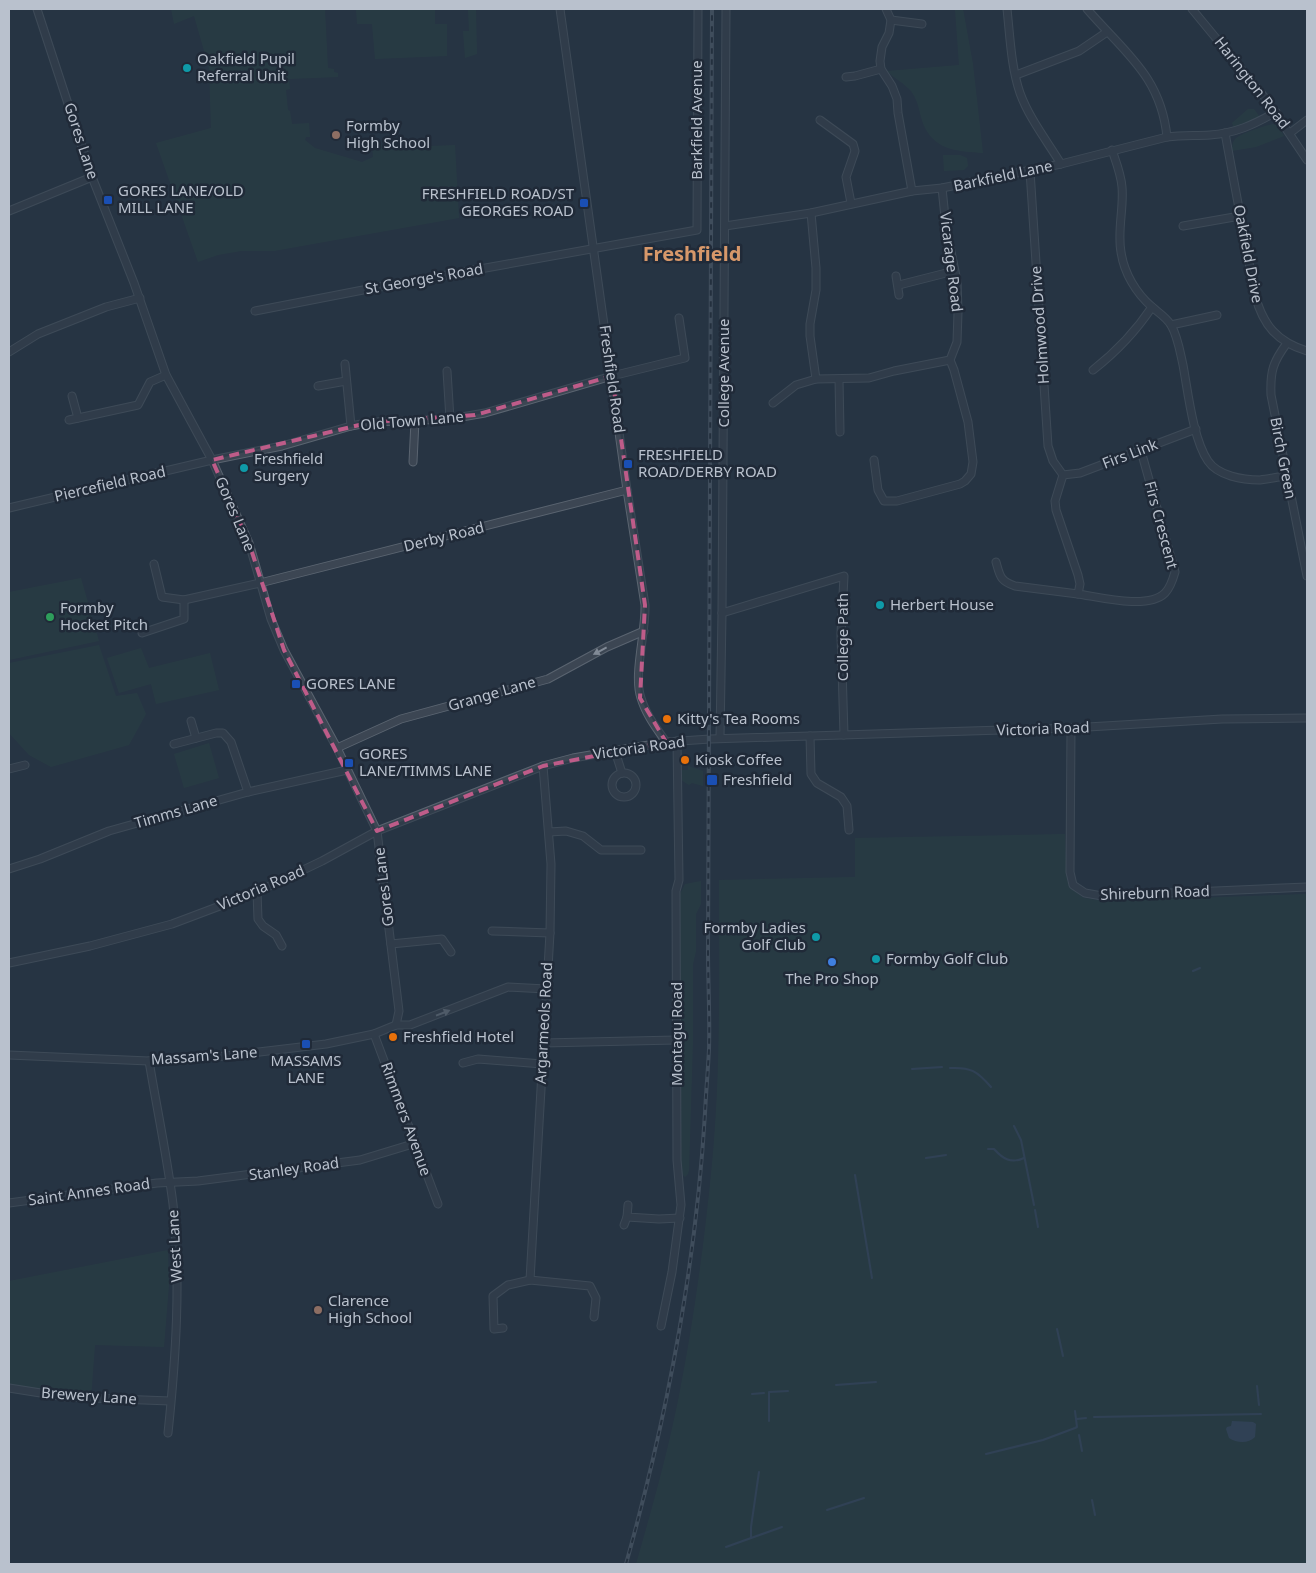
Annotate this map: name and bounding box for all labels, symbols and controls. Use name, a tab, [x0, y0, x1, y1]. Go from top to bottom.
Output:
street label: Harington Road	[1210, 32, 1295, 133]
place label: Oakfield Pupil Referral Unit	[197, 48, 295, 85]
street label: Barkfield Avenue	[686, 60, 706, 180]
marker: Oakfield Pupil Referral Unit	[181, 62, 193, 74]
street label: Gores Lane	[60, 100, 104, 182]
place label: Formby High School	[346, 115, 430, 152]
marker: Formby High School	[330, 129, 342, 141]
street label: Barkfield Lane	[951, 155, 1054, 195]
place label: GORES LANE/OLD MILL LANE	[118, 180, 244, 217]
place label: FRESHFIELD ROAD/ST GEORGES ROAD	[422, 183, 575, 220]
marker: GORES LANE/OLD MILL LANE	[102, 194, 114, 206]
marker: FRESHFIELD ROAD/ST GEORGES ROAD	[578, 197, 590, 209]
street label: Oakfield Drive	[1230, 203, 1268, 305]
street label: Vicarage Road	[936, 211, 968, 313]
district label: Freshfield	[643, 240, 741, 267]
street label: St George's Road	[363, 258, 484, 298]
street label: Holmwood Drive	[1025, 265, 1053, 385]
street label: College Avenue	[713, 318, 733, 428]
street label: Freshfield Road	[595, 323, 630, 434]
street label: Old Town Lane	[359, 406, 464, 434]
street label: Birch Green	[1266, 415, 1302, 500]
street label: Firs Link	[1099, 433, 1160, 473]
place label: FRESHFIELD ROAD/DERBY ROAD	[638, 444, 777, 481]
place label: Freshfield Surgery	[254, 448, 323, 485]
marker: FRESHFIELD ROAD/DERBY ROAD	[622, 458, 634, 470]
street label: Piercefield Road	[52, 461, 167, 506]
marker: Freshfield Surgery	[238, 462, 250, 474]
street label: Gores Lane	[211, 473, 261, 554]
street label: Firs Crescent	[1141, 479, 1183, 572]
street label: Derby Road	[401, 516, 486, 556]
street label: College Path	[832, 593, 852, 681]
place label: Herbert House	[890, 594, 994, 614]
place label: Formby Hocket Pitch	[60, 597, 148, 634]
marker: Herbert House	[874, 599, 886, 611]
marker: Formby Hocket Pitch	[44, 611, 56, 623]
one-way arrow	[592, 647, 607, 655]
street label: Grange Lane	[446, 671, 538, 715]
place label: GORES LANE	[306, 673, 396, 693]
marker: GORES LANE	[290, 678, 302, 690]
place label: Kitty's Tea Rooms	[677, 708, 800, 728]
marker: Kitty's Tea Rooms	[661, 713, 673, 725]
street label: Victoria Road	[996, 716, 1090, 740]
street label: Victoria Road	[591, 731, 686, 763]
place label: GORES LANE/TIMMS LANE	[359, 743, 492, 780]
place label: Kiosk Coffee	[695, 749, 782, 769]
marker: Kiosk Coffee	[679, 754, 691, 766]
marker: GORES LANE/TIMMS LANE	[343, 757, 355, 769]
place label: Freshfield	[723, 769, 792, 789]
marker: Freshfield	[705, 773, 719, 787]
street label: Timms Lane	[132, 790, 220, 832]
street label: Gores Lane	[368, 846, 398, 928]
street label: Victoria Road	[214, 860, 307, 914]
street label: Shireburn Road	[1100, 880, 1210, 904]
place label: Formby Ladies Golf Club	[703, 917, 806, 954]
marker: Formby Ladies Golf Club	[810, 931, 822, 943]
place label: Formby Golf Club	[886, 948, 1008, 968]
marker: Formby Golf Club	[870, 953, 882, 965]
marker: The Pro Shop	[826, 956, 838, 968]
street label: Argarmeols Road	[530, 961, 556, 1084]
place label: The Pro Shop	[785, 968, 879, 988]
street label: Montagu Road	[666, 982, 686, 1086]
one-way arrow	[436, 1009, 451, 1017]
place label: Freshfield Hotel	[403, 1026, 514, 1046]
marker: Freshfield Hotel	[387, 1031, 399, 1043]
marker: MASSAMS LANE	[300, 1038, 312, 1050]
street label: Massam's Lane	[150, 1041, 258, 1069]
place label: MASSAMS LANE	[270, 1050, 342, 1087]
street label: Rimmers Avenue	[377, 1059, 437, 1178]
street label: Stanley Road	[247, 1152, 340, 1184]
street label: Saint Annes Road	[27, 1173, 151, 1209]
street label: West Lane	[162, 1209, 186, 1283]
place label: Clarence High School	[328, 1290, 412, 1327]
marker: Clarence High School	[312, 1304, 324, 1316]
street label: Brewery Lane	[41, 1382, 138, 1408]

